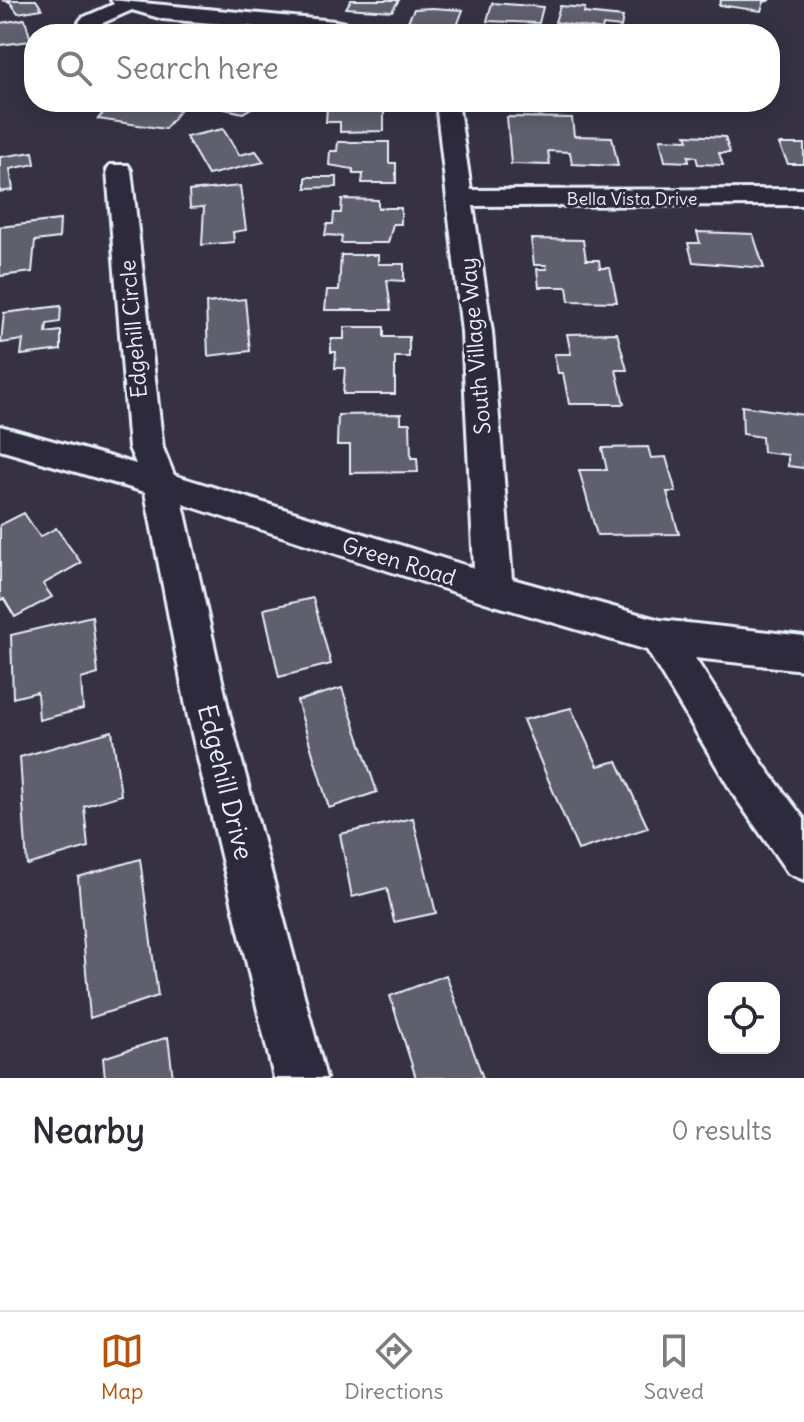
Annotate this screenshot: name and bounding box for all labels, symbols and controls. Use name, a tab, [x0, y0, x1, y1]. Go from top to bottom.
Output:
search box	[24, 24, 780, 112]
icon: search	[52, 46, 96, 90]
text: Search here	[116, 49, 279, 87]
street label: Bella Vista Drive	[567, 187, 697, 210]
street label: South Village Way	[453, 256, 497, 436]
street label: Edgehill Circle	[113, 259, 153, 399]
street label: Green Road	[339, 530, 459, 592]
street label: Edgehill Drive	[191, 701, 261, 863]
map controls	[708, 982, 780, 1054]
button: locate	[708, 982, 780, 1054]
text: Nearby	[32, 1109, 145, 1152]
text: 0 results	[671, 1114, 772, 1147]
tab: Map	[100, 1329, 144, 1405]
tab: Directions	[344, 1329, 444, 1405]
tab: Saved	[644, 1329, 704, 1405]

